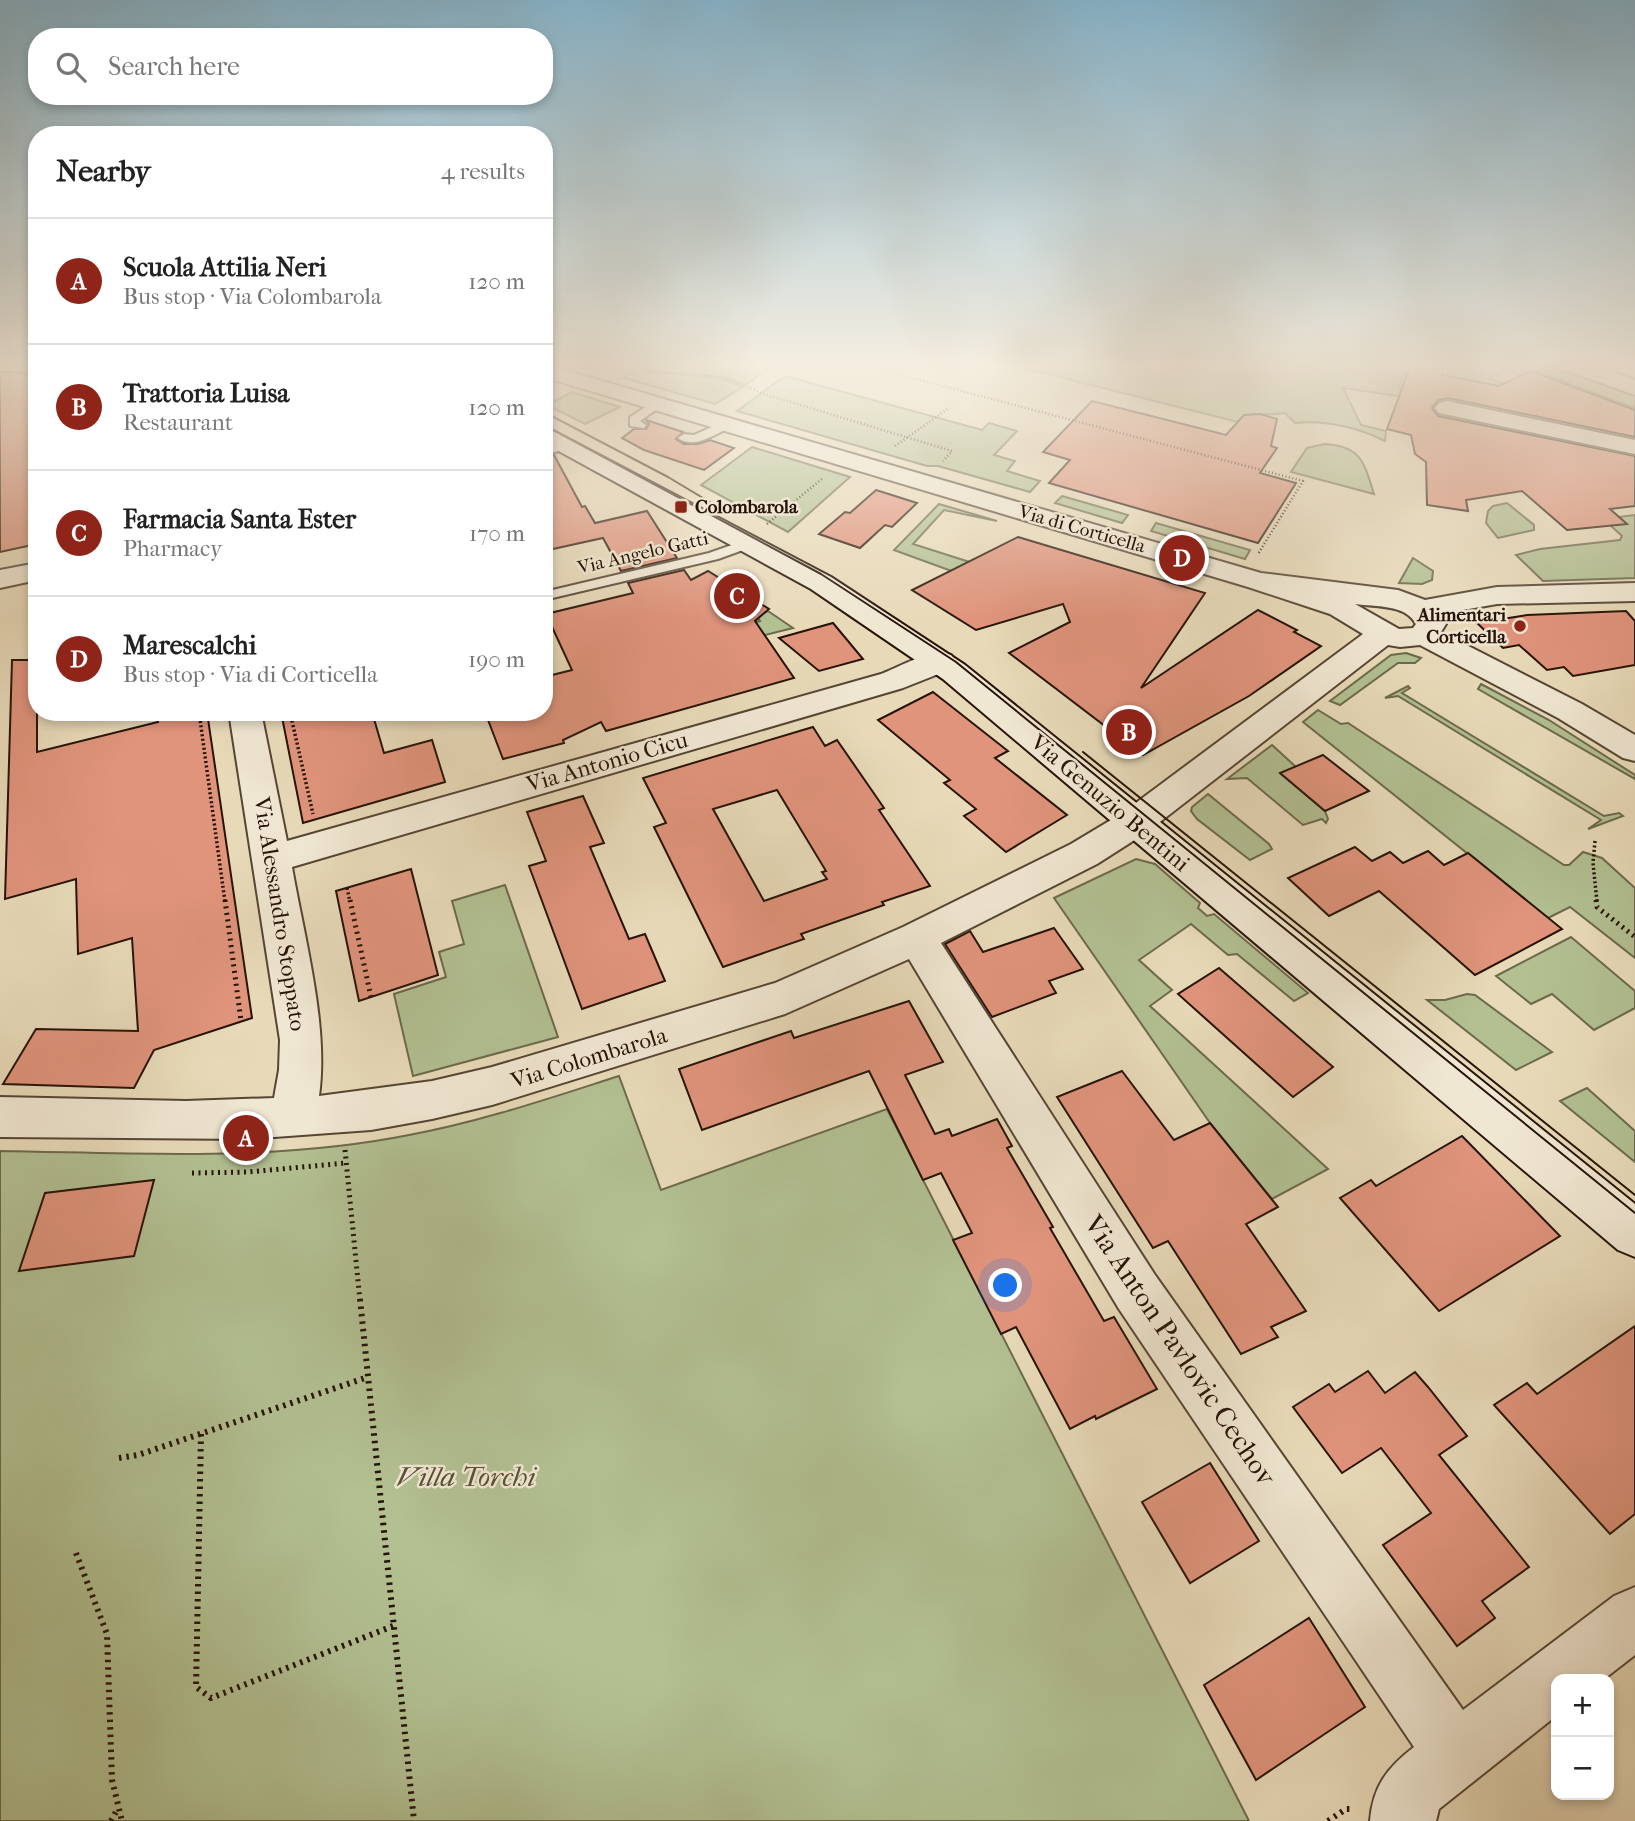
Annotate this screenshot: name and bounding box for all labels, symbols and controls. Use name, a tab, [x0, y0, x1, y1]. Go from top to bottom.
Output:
search box	[28, 28, 553, 105]
icon: search	[52, 48, 90, 86]
text: Search here	[108, 51, 240, 82]
text: Nearby	[56, 154, 151, 189]
text: 4 results	[441, 158, 525, 185]
text: Scuola Attilia Neri	[123, 252, 326, 283]
text: A	[72, 268, 86, 295]
text: 120 m	[468, 268, 525, 295]
text: Bus stop · Via Colombarola	[123, 283, 382, 310]
text: Trattoria Luisa	[123, 378, 289, 409]
text: B	[72, 394, 86, 421]
text: 120 m	[468, 394, 525, 421]
text: Restaurant	[123, 409, 233, 436]
place label: Colombarola	[695, 496, 799, 518]
marker: Colombarola	[673, 499, 689, 515]
street label: Via di Corticella	[1015, 500, 1148, 558]
text: Farmacia Santa Ester	[123, 504, 356, 535]
text: C	[71, 520, 87, 547]
text: 170 m	[469, 520, 525, 547]
street label: Via Angelo Gatti	[574, 527, 711, 579]
pin: D	[1159, 532, 1205, 584]
text: Pharmacy	[123, 535, 222, 562]
pin: C	[714, 570, 760, 622]
place label: Alimentari Corticella	[1417, 604, 1507, 648]
marker: Alimentari Corticella	[1512, 618, 1528, 634]
text: Marescalchi	[123, 630, 256, 661]
text: D	[70, 646, 88, 673]
text: 190 m	[468, 646, 525, 673]
text: Bus stop · Via di Corticella	[123, 661, 378, 688]
pin: B	[1106, 706, 1152, 758]
street label: Via Antonio Cicu	[522, 726, 691, 798]
street label: Via Genuzio Bentini	[1025, 728, 1195, 878]
street label: Via Alessandro Stoppato	[248, 794, 312, 1033]
street label: Via Colombarola	[507, 1021, 671, 1095]
pin: A	[223, 1112, 269, 1164]
street label: Via Anton Pavlovic Cechov	[1077, 1208, 1283, 1492]
your location	[988, 1268, 1022, 1302]
park label: Villa Torchi	[397, 1460, 537, 1493]
map controls	[1551, 1674, 1614, 1800]
button: +	[1551, 1674, 1614, 1737]
button: −	[1551, 1737, 1614, 1800]

